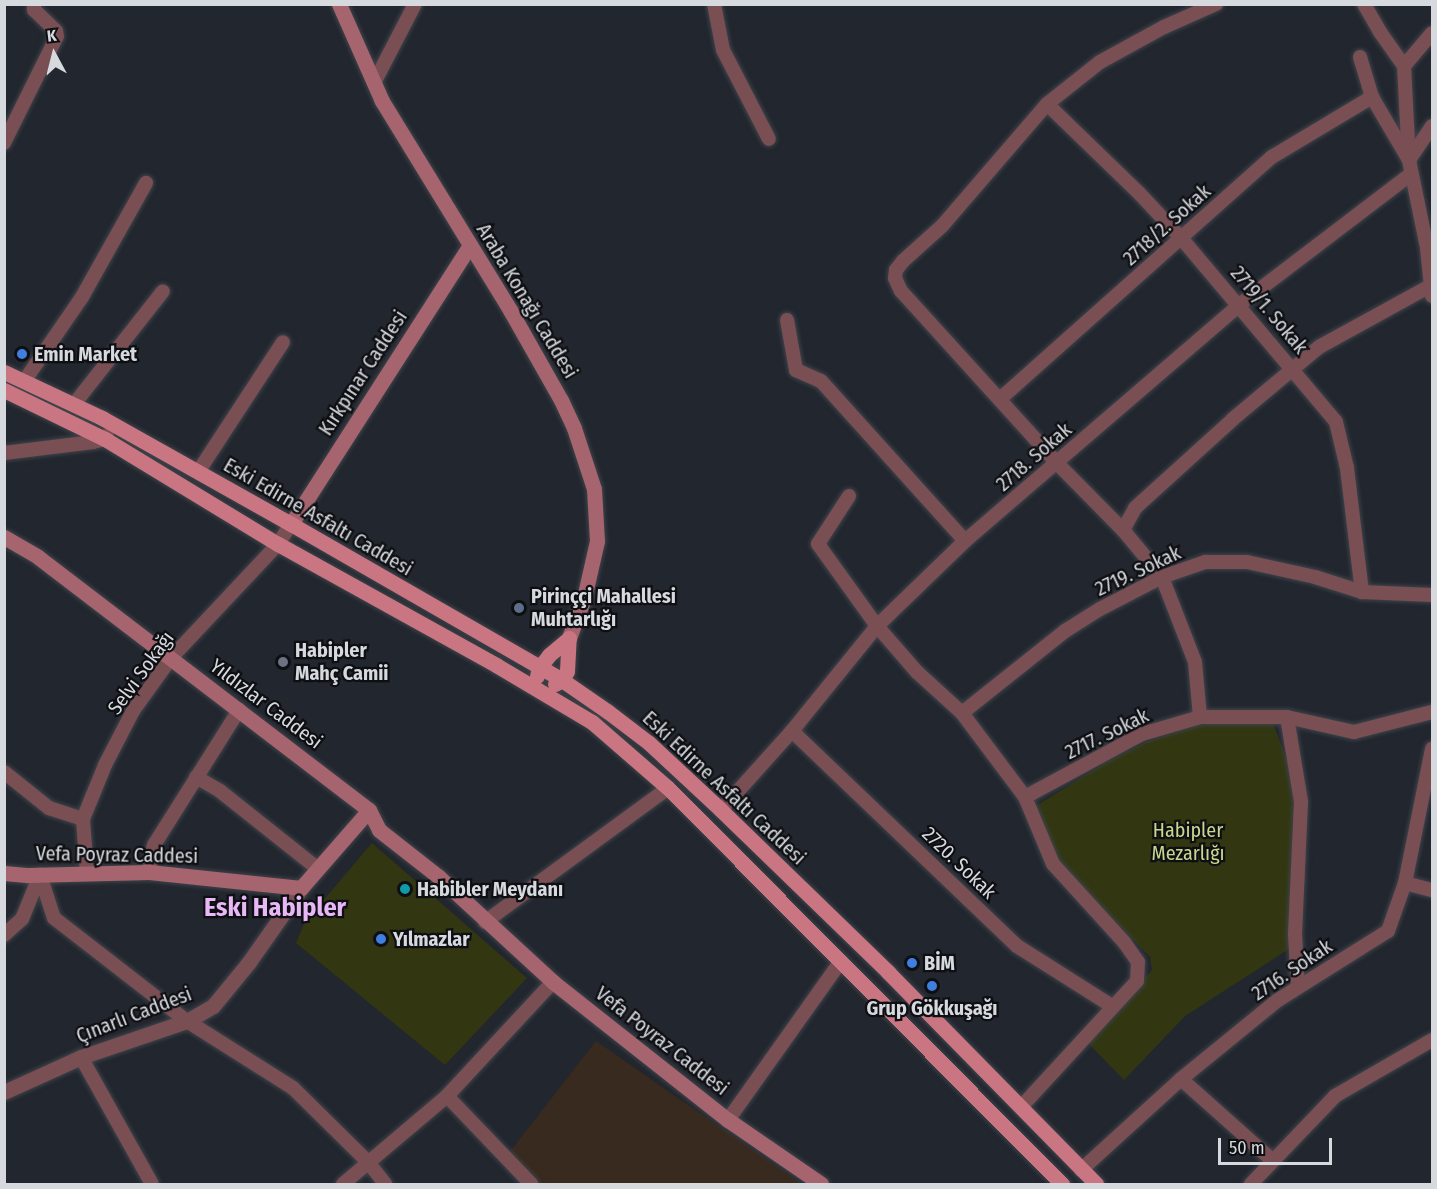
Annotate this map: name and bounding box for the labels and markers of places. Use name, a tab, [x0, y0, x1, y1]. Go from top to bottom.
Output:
place label: Emin Market	[34, 342, 137, 366]
marker: Emin Market	[15, 347, 29, 361]
place label: Pirinççi Mahallesi Muhtarlığı	[531, 584, 676, 631]
marker: Pirinççi Mahallesi Muhtarlığı	[512, 601, 526, 615]
place label: Habipler Mahç Camii	[295, 638, 389, 685]
marker: Habipler Mahç Camii	[276, 655, 290, 669]
place label: Habibler Meydanı	[417, 877, 563, 901]
marker: Habibler Meydanı	[398, 882, 412, 896]
place label: Yılmazlar	[393, 927, 470, 951]
marker: Yılmazlar	[374, 932, 388, 946]
place label: BİM	[924, 951, 955, 975]
marker: BİM	[905, 956, 919, 970]
marker: Grup Gökkuşağı	[925, 979, 939, 993]
place label: Grup Gökkuşağı	[866, 996, 998, 1020]

